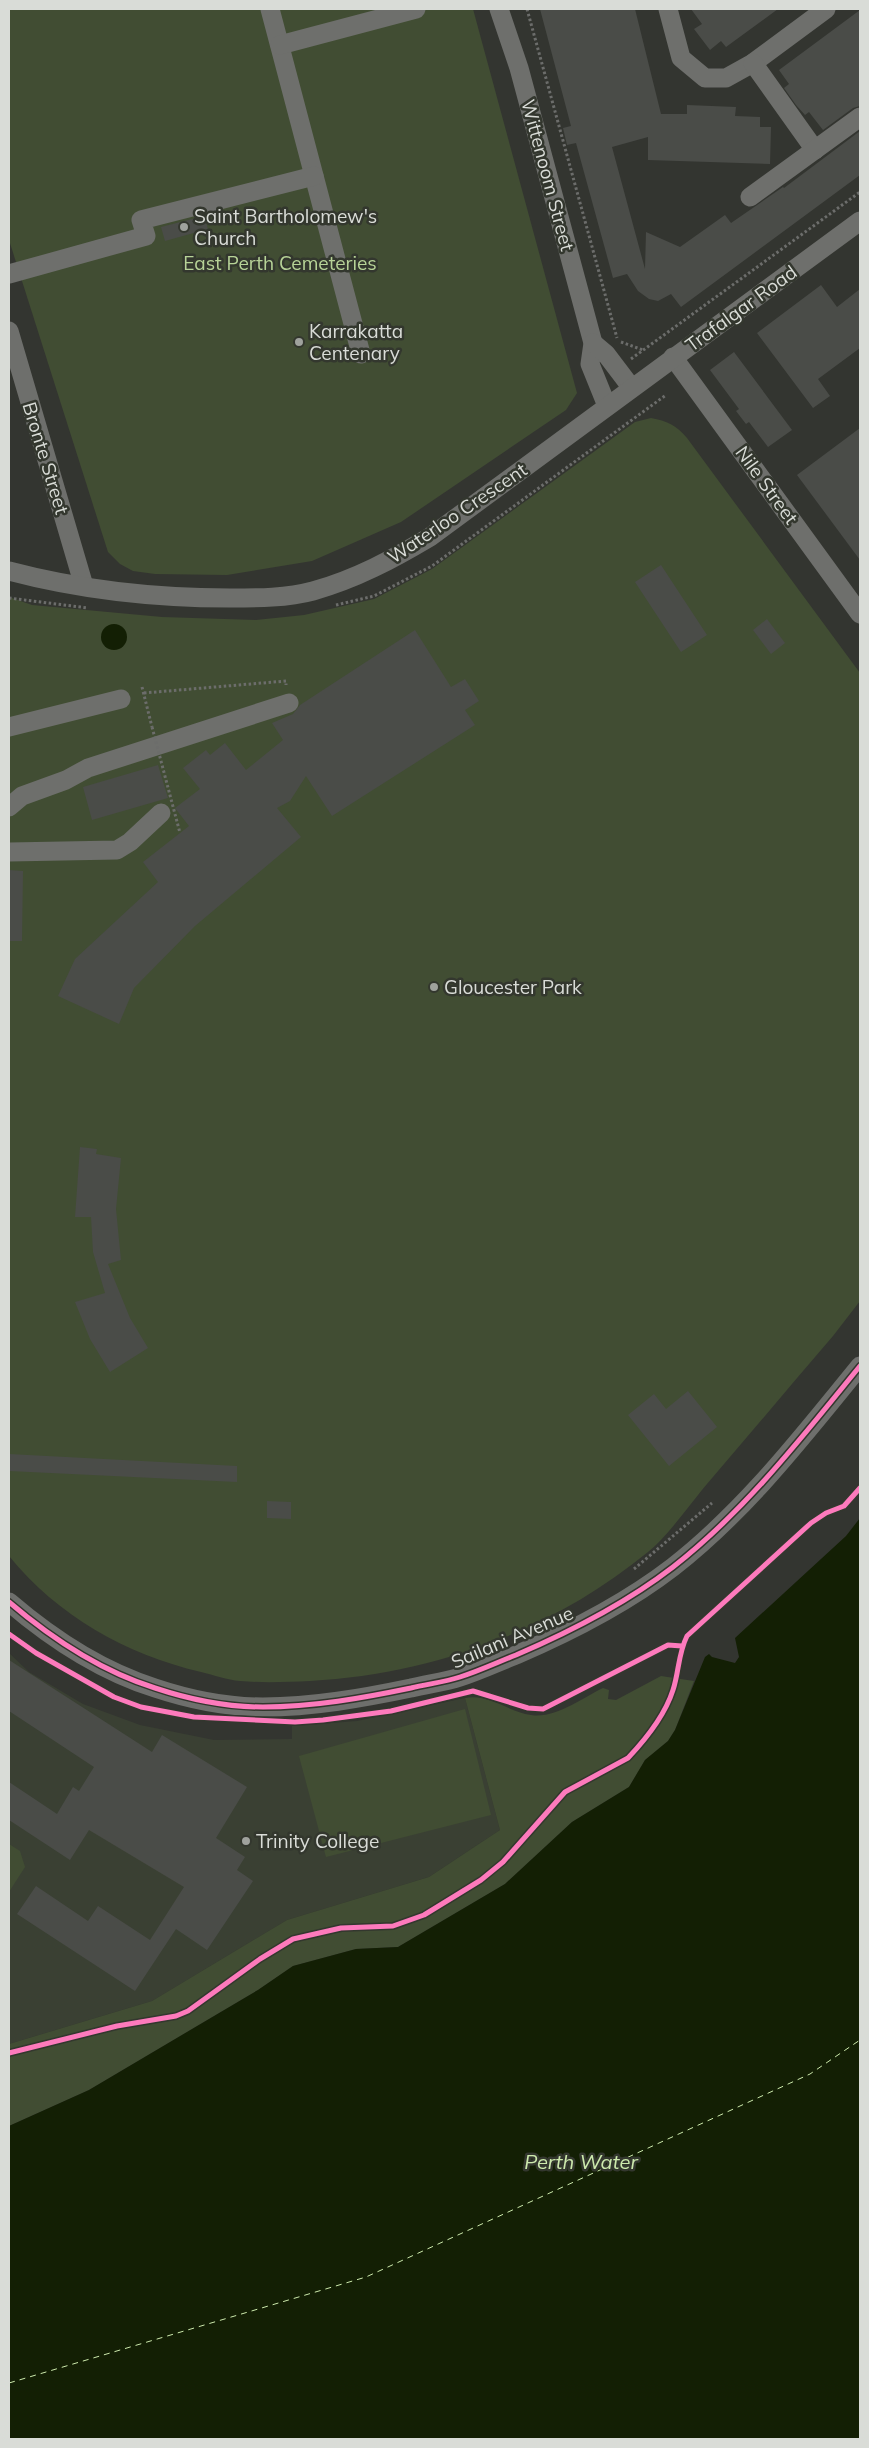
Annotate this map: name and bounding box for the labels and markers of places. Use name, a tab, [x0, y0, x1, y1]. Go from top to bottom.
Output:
place label: Saint Bartholomew's Church	[194, 204, 377, 250]
marker: Saint Bartholomew's Church	[178, 221, 190, 233]
place label: Karrakatta Centenary	[309, 319, 403, 365]
marker: Karrakatta Centenary	[293, 336, 305, 348]
place label: Gloucester Park	[444, 975, 582, 999]
marker: Gloucester Park	[428, 981, 440, 993]
place label: Trinity College	[256, 1829, 379, 1853]
marker: Trinity College	[240, 1835, 252, 1847]

